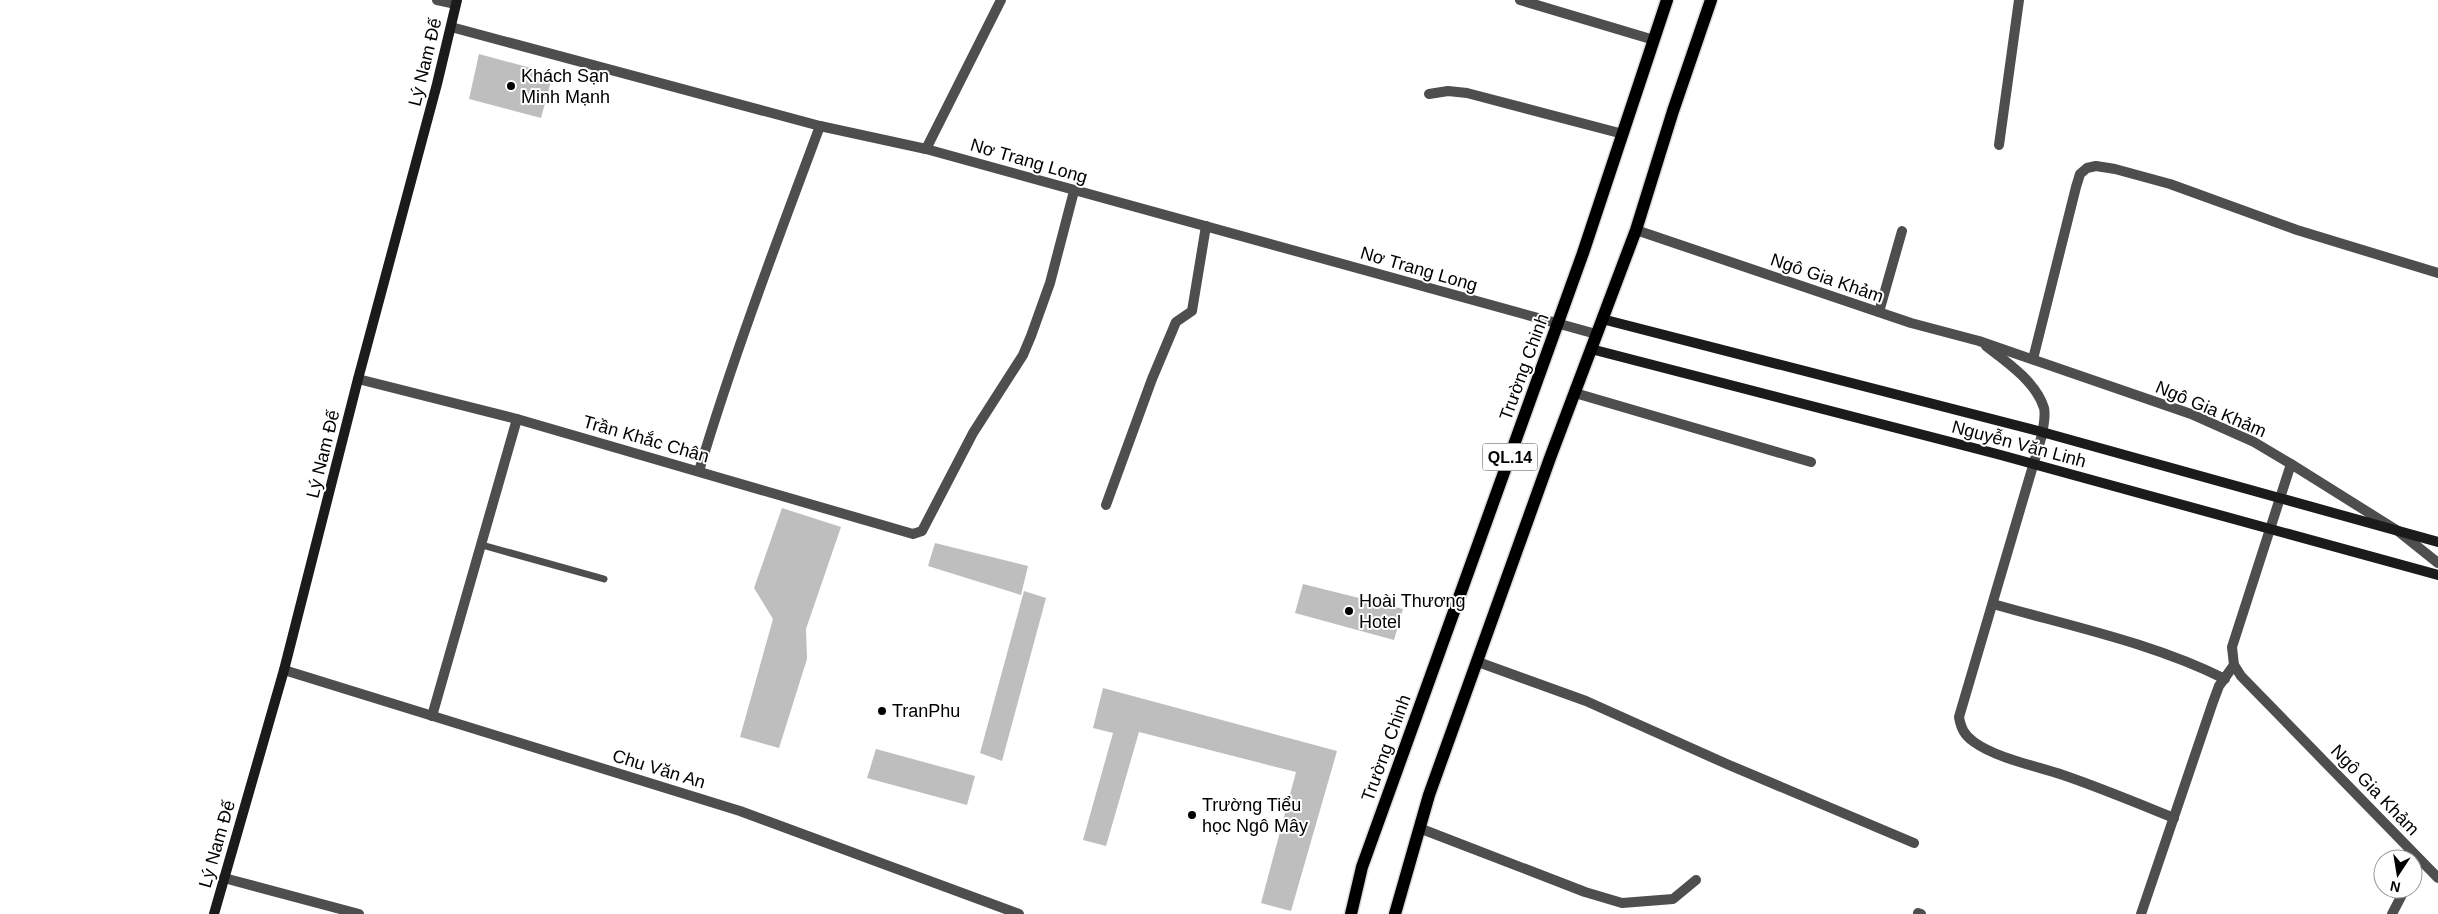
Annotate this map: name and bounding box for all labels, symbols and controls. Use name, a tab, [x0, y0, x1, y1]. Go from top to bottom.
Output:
street label: Lý Nam Đế	[404, 16, 446, 108]
place label: Khách Sạn Minh Mạnh	[521, 66, 610, 107]
marker: Khách Sạn Minh Mạnh	[505, 80, 517, 92]
street label: Nơ Trang Long	[968, 135, 1090, 187]
street label: Nơ Trang Long	[1358, 243, 1480, 295]
street label: Ngô Gia Khảm	[1768, 249, 1886, 307]
street label: Trường Chinh	[1495, 311, 1553, 423]
street label: Ngô Gia Khảm	[2153, 377, 2269, 441]
street label: Lý Nam Đế	[302, 408, 344, 500]
street label: Trần Khắc Chân	[581, 410, 712, 467]
street label: Nguyễn Văn Linh	[1950, 416, 2089, 472]
road number: QL.14	[1482, 444, 1538, 471]
place label: Hoài Thương Hotel	[1359, 591, 1466, 632]
marker: Hoài Thương Hotel	[1343, 605, 1355, 617]
street label: Trường Chinh	[1357, 692, 1415, 804]
place label: TranPhu	[892, 701, 960, 721]
marker: TranPhu	[876, 705, 888, 717]
street label: Ngô Gia Khảm	[2327, 741, 2423, 839]
street label: Chu Văn An	[610, 745, 708, 793]
place label: Trường Tiểu học Ngô Mây	[1202, 795, 1308, 836]
street label: Lý Nam Đế	[195, 798, 239, 890]
marker: Trường Tiểu học Ngô Mây	[1186, 809, 1198, 821]
north arrow	[2373, 849, 2423, 899]
text: N	[2389, 878, 2402, 896]

